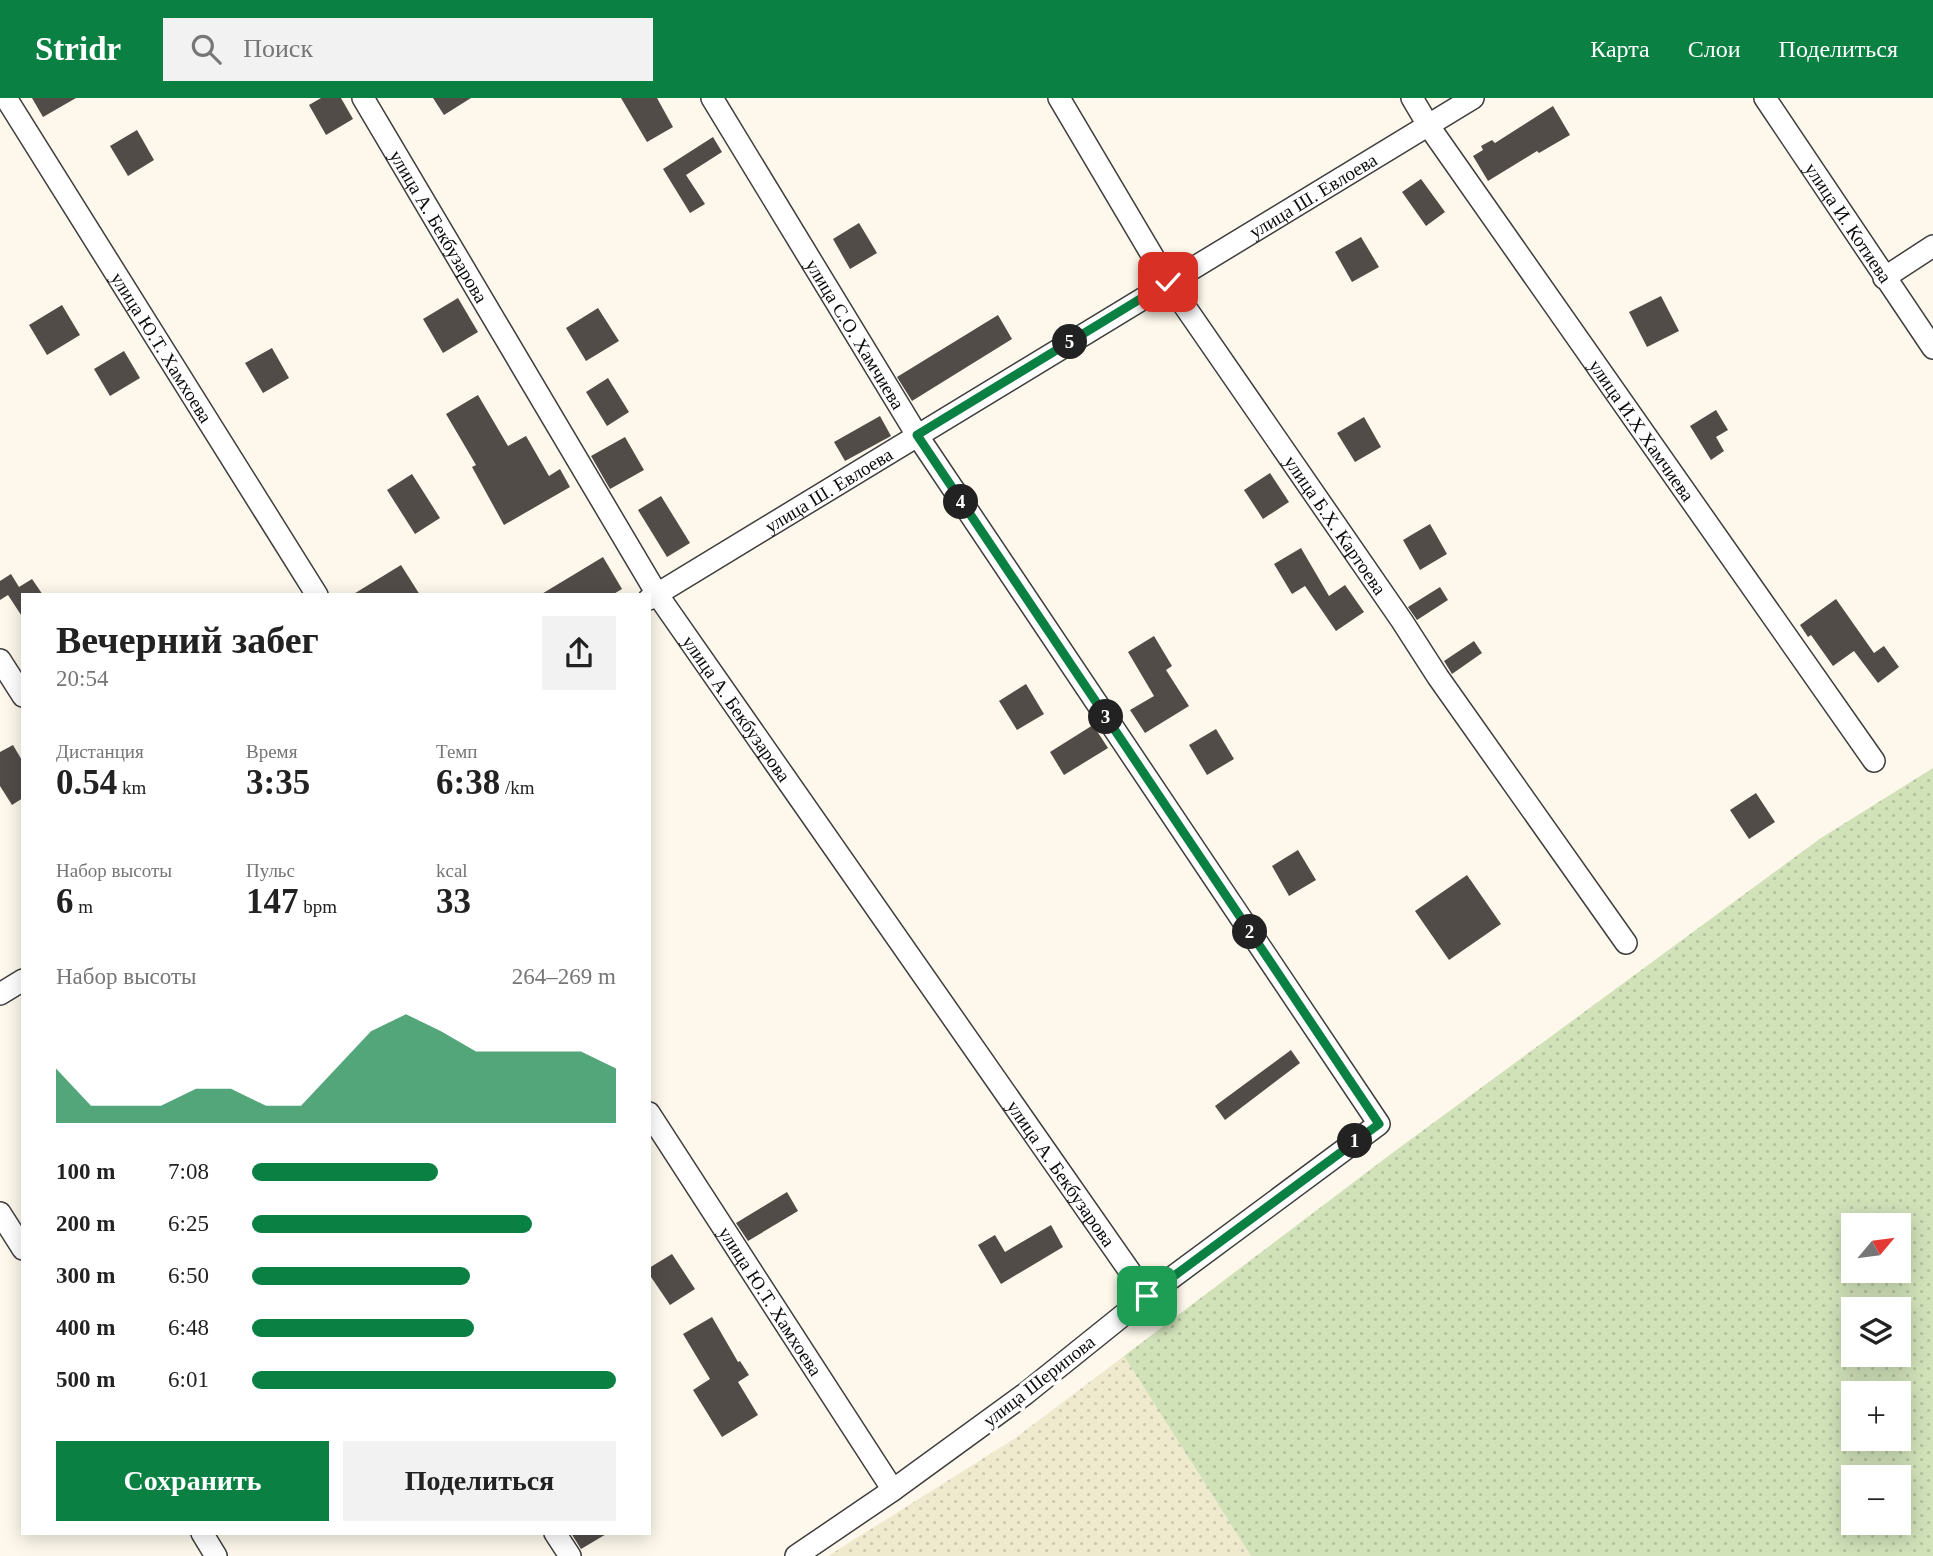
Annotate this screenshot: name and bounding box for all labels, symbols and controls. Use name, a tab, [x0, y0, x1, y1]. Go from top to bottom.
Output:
search box	[163, 18, 653, 81]
icon: search	[187, 30, 225, 68]
text: Stridr	[35, 31, 121, 67]
text: Поиск	[243, 34, 313, 63]
text: Карта	[1590, 36, 1650, 62]
text: Слои	[1688, 36, 1741, 62]
text: Поделиться	[1779, 36, 1898, 62]
street label: улица А. Бекбузарова	[386, 146, 493, 307]
street label: улица Ш. Евлоева	[1245, 148, 1381, 242]
street label: улица И. Котиева	[1801, 159, 1897, 287]
pin	[1138, 252, 1198, 312]
street label: улица С.О. Хамчиева	[802, 255, 909, 413]
icon: check	[1149, 263, 1187, 301]
street label: улица Ю.Т. Хамхоева	[107, 268, 217, 427]
pin: 5	[1052, 324, 1088, 360]
text: 5	[1065, 331, 1074, 352]
street label: улица И.Х Хамчиева	[1585, 355, 1699, 505]
street label: улица Ш. Евлоева	[761, 443, 897, 537]
street label: улица Б.Х. Картоева	[1280, 451, 1391, 599]
pin: 4	[944, 484, 978, 520]
text: 4	[956, 491, 965, 512]
button: share	[542, 616, 616, 690]
text: Вечерний забег	[56, 619, 319, 661]
street label: улица А. Бекбузарова	[678, 631, 795, 786]
text: 20:54	[56, 666, 108, 691]
pin: 3	[1088, 700, 1124, 734]
text: 3	[1101, 706, 1110, 727]
text: Дистанция	[56, 741, 144, 762]
text: Время	[246, 741, 297, 762]
text: Темп	[436, 741, 478, 762]
text: 0.54	[56, 763, 117, 802]
text: 3:35	[246, 763, 310, 802]
text: 6:38	[436, 763, 500, 802]
text: km	[117, 777, 146, 798]
text: /km	[500, 777, 534, 798]
text: Набор высоты	[56, 860, 172, 881]
text: Пульс	[246, 860, 295, 881]
text: kcal	[436, 860, 468, 881]
text: 6	[56, 882, 74, 921]
text: 147	[246, 882, 299, 921]
text: 33	[436, 882, 471, 921]
text: m	[74, 896, 93, 917]
text: bpm	[299, 896, 337, 917]
pin: 2	[1232, 914, 1268, 950]
text: 2	[1245, 921, 1254, 942]
text: Набор высоты	[56, 964, 197, 989]
text: 264–269 m	[512, 964, 616, 989]
street label: улица А. Бекбузарова	[1003, 1096, 1120, 1251]
pin: 1	[1338, 1124, 1372, 1158]
text: 1	[1350, 1130, 1359, 1151]
text: 100 m	[56, 1159, 115, 1184]
text: 7:08	[168, 1159, 209, 1184]
text: 200 m	[56, 1211, 115, 1236]
text: 6:25	[168, 1211, 209, 1236]
north arrow	[1841, 1213, 1911, 1283]
map controls	[1841, 1213, 1911, 1535]
street label: улица Ю.Т. Хамхоева	[715, 1223, 827, 1380]
text: 300 m	[56, 1263, 115, 1288]
text: 6:50	[168, 1263, 209, 1288]
pin	[1117, 1266, 1177, 1326]
icon: arrive	[1128, 1277, 1166, 1315]
button: layers	[1841, 1297, 1911, 1367]
text: 400 m	[56, 1315, 115, 1340]
text: 6:48	[168, 1315, 209, 1340]
street label: улица Шерипова	[979, 1331, 1099, 1431]
text: 500 m	[56, 1367, 115, 1392]
text: 6:01	[168, 1367, 209, 1392]
button: +	[1841, 1381, 1911, 1451]
button: Сохранить	[56, 1441, 329, 1521]
button: Поделиться	[343, 1441, 616, 1521]
button: −	[1841, 1465, 1911, 1535]

